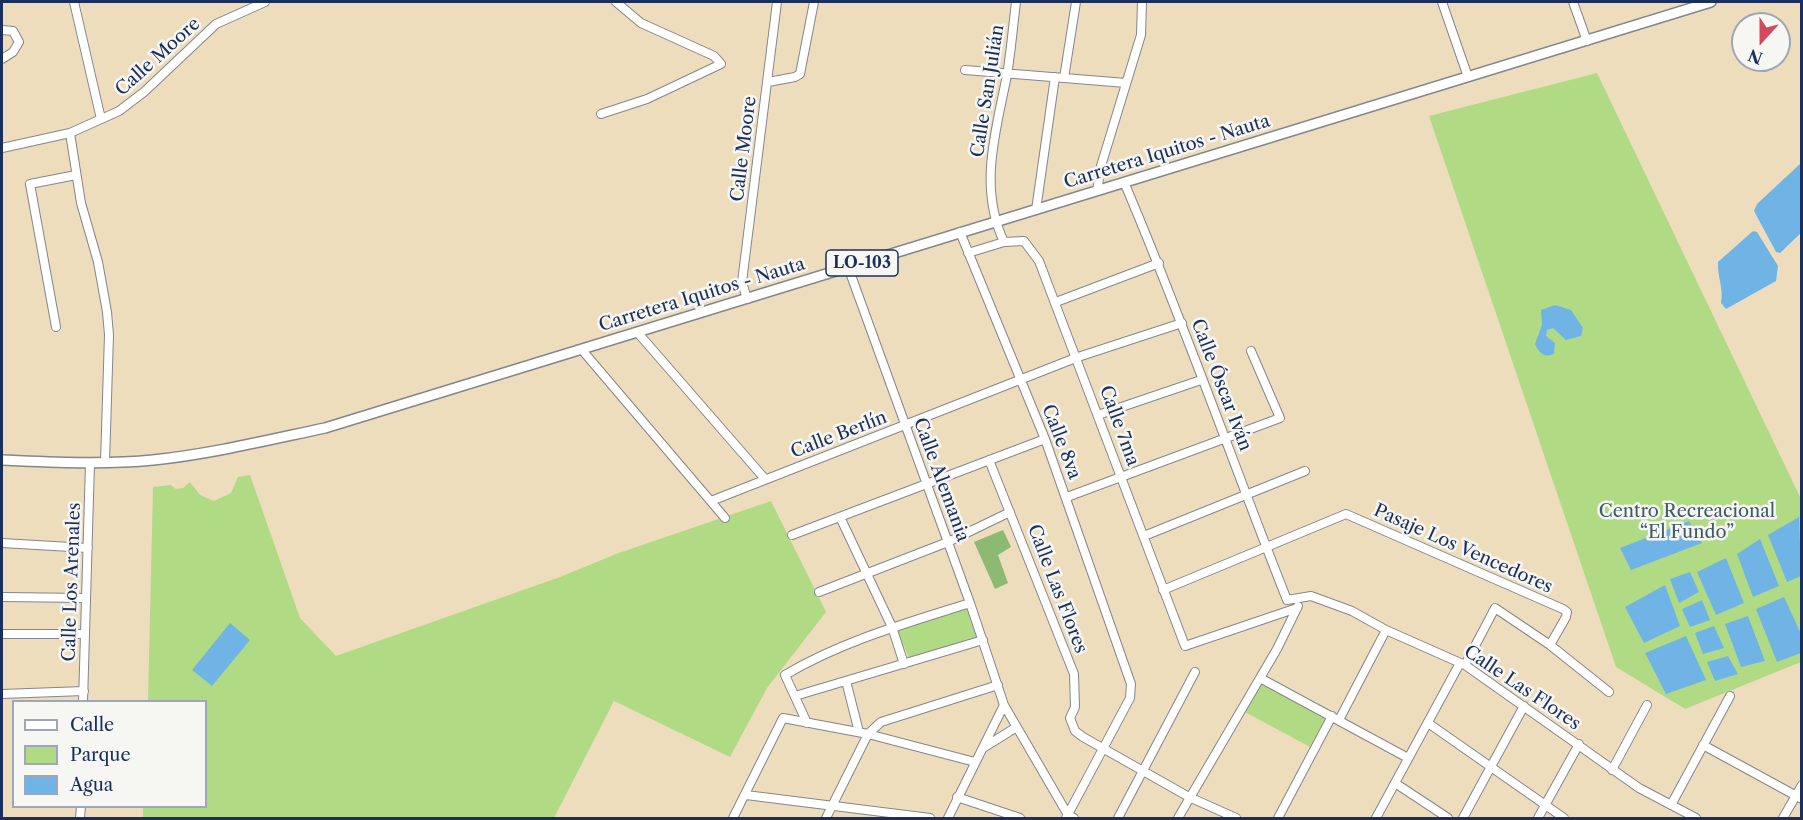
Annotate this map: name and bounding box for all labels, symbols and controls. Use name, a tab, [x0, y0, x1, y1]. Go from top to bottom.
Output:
north arrow	[1731, 12, 1791, 72]
street label: Calle Moore	[111, 13, 205, 101]
street label: Calle San Julián	[967, 23, 1009, 159]
text: N	[1745, 45, 1765, 69]
street label: Calle Moore	[727, 95, 761, 203]
street label: Carretera Iquitos - Nauta	[1061, 110, 1273, 194]
road number: LO-103	[826, 250, 898, 276]
street label: Carretera Iquitos - Nauta	[596, 253, 808, 337]
street label: Calle Óscar Iván	[1186, 316, 1256, 454]
street label: Calle 7ma	[1094, 383, 1144, 469]
street label: Calle 8va	[1037, 402, 1085, 482]
street label: Calle Berlín	[788, 407, 890, 463]
street label: Calle Alemania	[909, 415, 973, 545]
street label: Pasaje Los Vencedores	[1370, 500, 1556, 598]
park label: Centro Recreacional “El Fundo”	[1599, 501, 1775, 544]
street label: Calle Los Arenales	[58, 502, 86, 662]
street label: Calle Las Flores	[1023, 522, 1091, 656]
street label: Calle Las Flores	[1460, 641, 1584, 735]
legend	[12, 700, 207, 808]
text: Calle	[70, 714, 114, 736]
text: Parque	[70, 744, 131, 766]
text: Agua	[70, 774, 113, 796]

